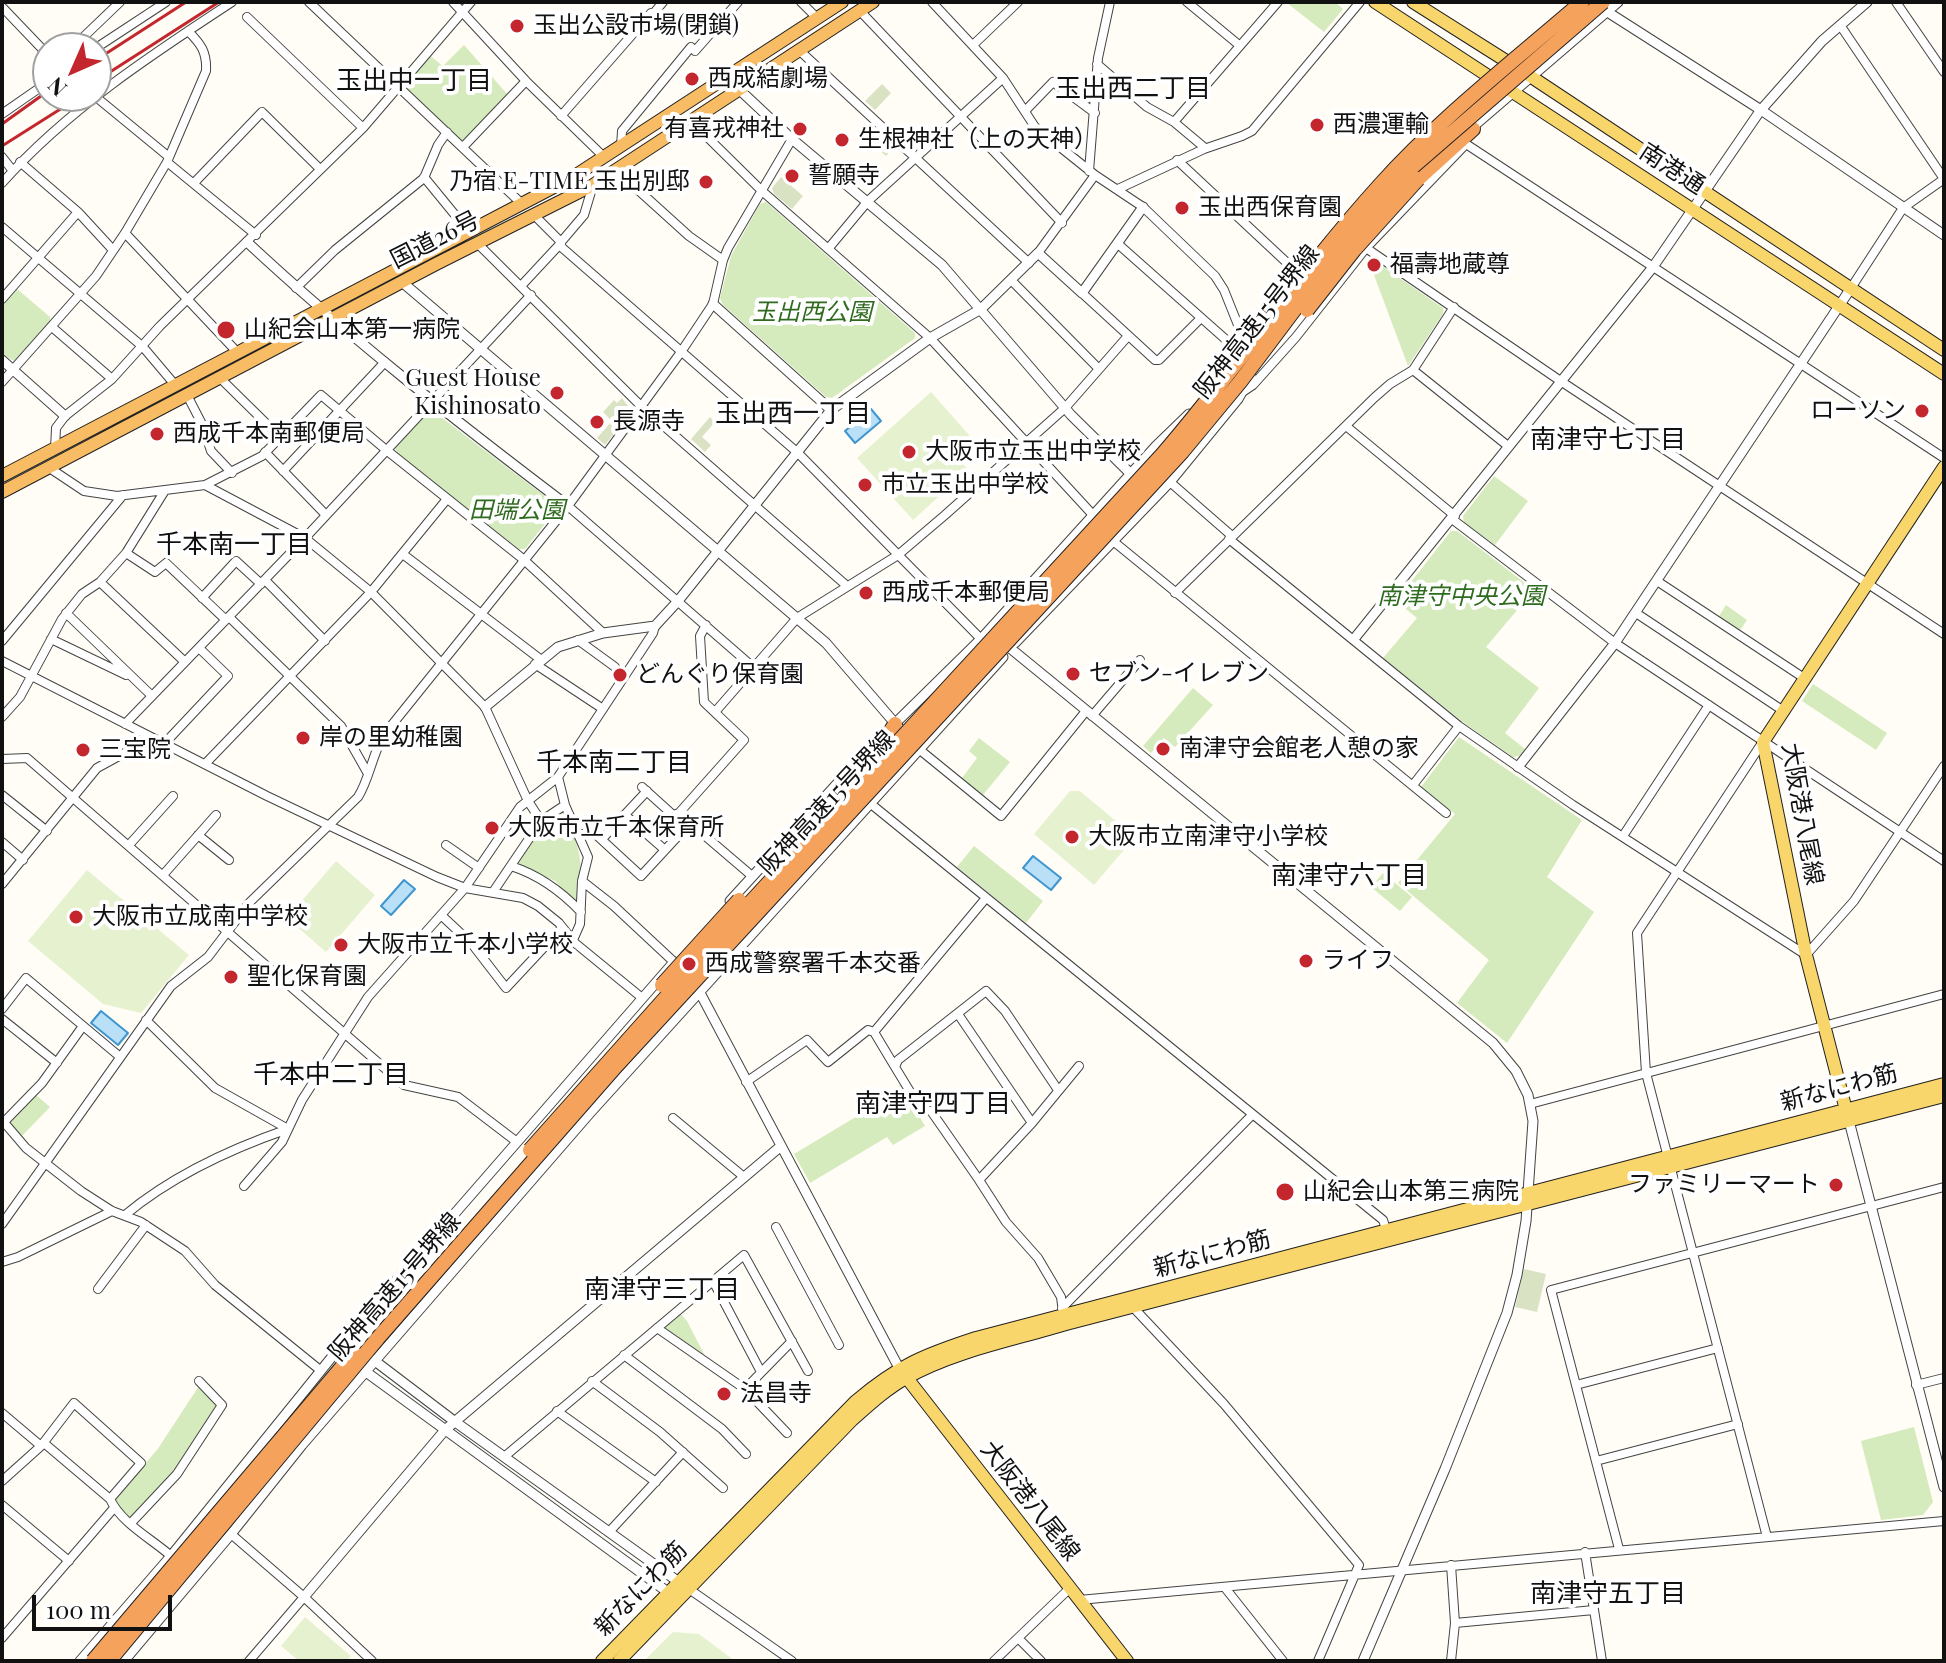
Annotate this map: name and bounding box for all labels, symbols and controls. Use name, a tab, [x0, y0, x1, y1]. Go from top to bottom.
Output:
place label: 玉出公設市場(閉鎖)	[533, 12, 739, 40]
marker: 玉出公設市場(閉鎖)	[508, 17, 526, 35]
north arrow	[32, 32, 112, 112]
district label: 玉出中一丁目	[336, 65, 492, 97]
place label: 西成結劇場	[708, 65, 828, 93]
marker: 西成結劇場	[683, 70, 701, 88]
text: N	[40, 71, 73, 104]
district label: 玉出西二丁目	[1055, 73, 1211, 105]
place label: 西濃運輸	[1333, 111, 1429, 139]
place label: 有喜戎神社	[664, 115, 784, 143]
marker: 西濃運輸	[1308, 116, 1326, 134]
marker: 有喜戎神社	[791, 120, 809, 138]
place label: 生根神社（上の天神）	[858, 126, 1098, 154]
marker: 生根神社（上の天神）	[833, 131, 851, 149]
street label: 南港通	[1634, 137, 1710, 201]
place label: 誓願寺	[808, 162, 880, 190]
marker: 誓願寺	[783, 167, 801, 185]
place label: 乃宿 E-TIME 玉出別邸	[449, 168, 690, 196]
marker: 乃宿 E-TIME 玉出別邸	[697, 173, 715, 191]
place label: 玉出西保育園	[1198, 194, 1342, 222]
marker: 玉出西保育園	[1173, 199, 1191, 217]
street label: 国道26号	[386, 205, 484, 275]
street label: 阪神高速15号堺線	[1188, 240, 1326, 404]
place label: 福壽地蔵尊	[1390, 251, 1510, 279]
marker: 福壽地蔵尊	[1365, 256, 1383, 274]
park label: 玉出西公園	[752, 299, 872, 327]
place label: 山紀会山本第一病院	[244, 316, 460, 344]
marker: 山紀会山本第一病院	[215, 319, 237, 341]
place label: Guest House Kishinosato	[405, 365, 541, 421]
marker: Guest House Kishinosato	[548, 384, 566, 402]
place label: ローソン	[1810, 397, 1906, 425]
district label: 玉出西一丁目	[715, 398, 871, 430]
marker: ローソン	[1913, 402, 1931, 420]
place label: 長源寺	[613, 408, 685, 436]
marker: 長源寺	[588, 413, 606, 431]
place label: 西成千本南郵便局	[173, 420, 365, 448]
district label: 南津守七丁目	[1530, 424, 1686, 456]
marker: 西成千本南郵便局	[148, 425, 166, 443]
place label: 大阪市立玉出中学校	[925, 438, 1141, 466]
marker: 大阪市立玉出中学校	[900, 443, 918, 461]
place label: 市立玉出中学校	[881, 471, 1049, 499]
marker: 市立玉出中学校	[856, 476, 874, 494]
park label: 田端公園	[469, 497, 565, 525]
district label: 千本南一丁目	[156, 529, 312, 561]
place label: 西成千本郵便局	[882, 579, 1050, 607]
park label: 南津守中央公園	[1377, 583, 1545, 611]
marker: 西成千本郵便局	[857, 584, 875, 602]
place label: セブン-イレブン	[1089, 660, 1269, 688]
place label: どんぐり保育園	[636, 661, 804, 689]
marker: セブン-イレブン	[1064, 665, 1082, 683]
marker: どんぐり保育園	[611, 666, 629, 684]
place label: 岸の里幼稚園	[319, 724, 463, 752]
street label: 阪神高速15号堺線	[753, 725, 901, 881]
marker: 岸の里幼稚園	[294, 729, 312, 747]
place label: 南津守会館老人憩の家	[1179, 735, 1419, 763]
place label: 三宝院	[99, 736, 171, 764]
marker: 南津守会館老人憩の家	[1154, 740, 1172, 758]
marker: 三宝院	[74, 741, 92, 759]
street label: 大阪港八尾線	[1775, 741, 1829, 887]
district label: 千本南二丁目	[536, 747, 692, 779]
place label: 大阪市立千本保育所	[508, 814, 724, 842]
marker: 大阪市立千本保育所	[483, 819, 501, 837]
place label: 大阪市立南津守小学校	[1088, 823, 1328, 851]
marker: 大阪市立南津守小学校	[1063, 828, 1081, 846]
district label: 南津守六丁目	[1271, 860, 1427, 892]
place label: 大阪市立成南中学校	[92, 903, 308, 931]
marker: 大阪市立成南中学校	[67, 908, 85, 926]
place label: 大阪市立千本小学校	[357, 931, 573, 959]
marker: 大阪市立千本小学校	[332, 936, 350, 954]
place label: ライフ	[1322, 947, 1394, 975]
place label: 西成警察署千本交番	[705, 950, 921, 978]
marker: ライフ	[1297, 952, 1315, 970]
marker: 西成警察署千本交番	[680, 955, 698, 973]
place label: 聖化保育園	[247, 963, 367, 991]
marker: 聖化保育園	[222, 968, 240, 986]
district label: 千本中二丁目	[253, 1059, 409, 1091]
street label: 新なにわ筋	[1777, 1059, 1901, 1117]
district label: 南津守四丁目	[855, 1088, 1011, 1120]
place label: ファミリーマート	[1628, 1171, 1820, 1199]
marker: ファミリーマート	[1827, 1176, 1845, 1194]
place label: 山紀会山本第三病院	[1303, 1178, 1519, 1206]
marker: 山紀会山本第三病院	[1274, 1181, 1296, 1203]
street label: 阪神高速15号堺線	[323, 1207, 467, 1367]
street label: 新なにわ筋	[1150, 1225, 1274, 1283]
district label: 南津守三丁目	[584, 1274, 740, 1306]
place label: 法昌寺	[740, 1380, 812, 1408]
marker: 法昌寺	[715, 1385, 733, 1403]
street label: 大阪港八尾線	[974, 1435, 1086, 1567]
street label: 新なにわ筋	[589, 1536, 693, 1642]
district label: 南津守五丁目	[1530, 1578, 1686, 1610]
scale bar	[36, 1579, 176, 1629]
text: 100 m	[46, 1593, 111, 1625]

